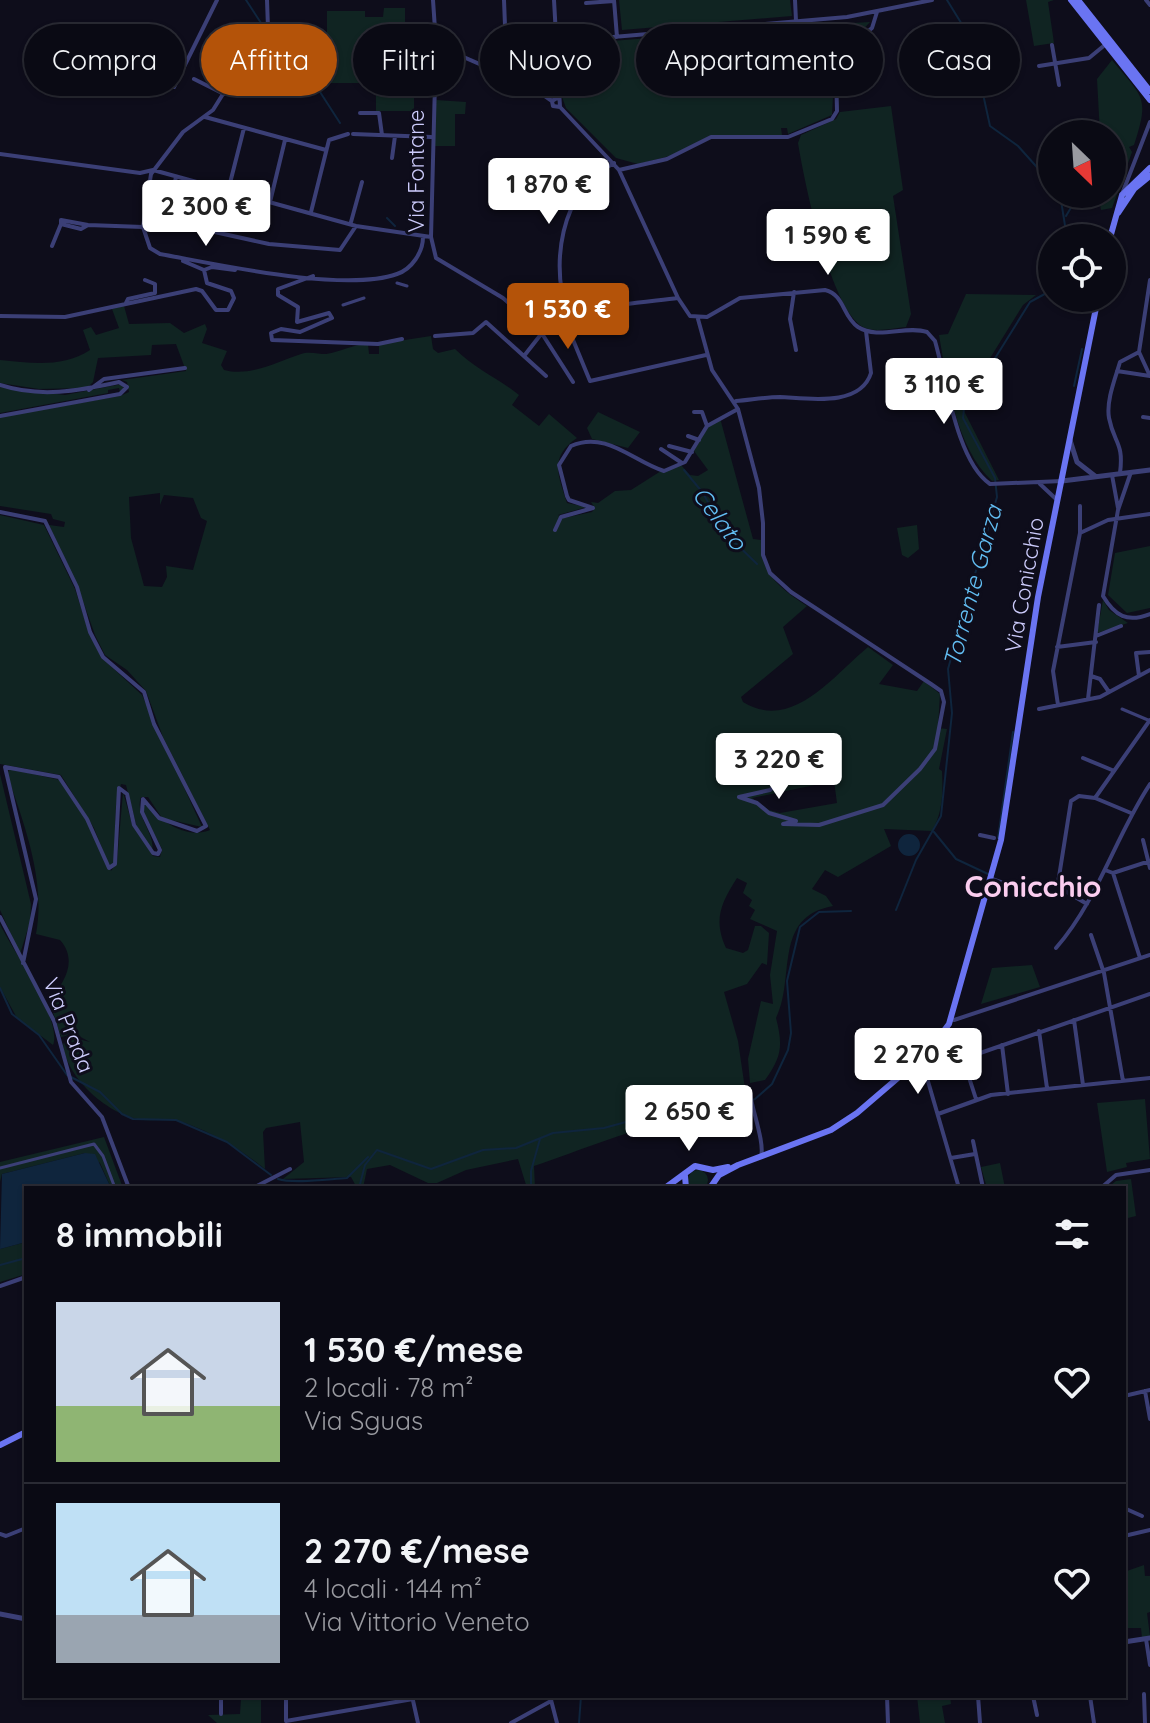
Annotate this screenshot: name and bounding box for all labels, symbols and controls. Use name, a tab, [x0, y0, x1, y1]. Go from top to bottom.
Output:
chip: Compra	[24, 24, 185, 96]
chip: Affitta	[201, 24, 337, 96]
chip: Filtri	[353, 24, 464, 96]
chip: Nuovo	[480, 24, 620, 96]
chip: Appartamento	[636, 24, 883, 96]
chip: Casa	[899, 24, 1020, 96]
street label: Via Fontane	[402, 110, 430, 232]
north arrow	[1038, 120, 1126, 208]
map controls	[1038, 120, 1126, 312]
pin: 1 870 €	[475, 158, 623, 226]
text: 1 870 €	[506, 167, 592, 200]
pin: 2 300 €	[132, 180, 280, 248]
text: 2 300 €	[160, 189, 252, 222]
pin: 1 590 €	[754, 209, 902, 277]
text: 1 590 €	[785, 218, 871, 251]
button: locate	[1038, 224, 1126, 312]
pin: 1 530 €	[494, 283, 642, 351]
text: 1 530 €	[525, 292, 611, 325]
pin: 3 110 €	[870, 358, 1018, 426]
text: 3 110 €	[903, 367, 985, 400]
water label: Celato	[686, 480, 754, 557]
water label: Torrente Garza	[936, 500, 1008, 670]
street label: Via Conicchio	[998, 515, 1050, 655]
pin: 3 220 €	[705, 733, 853, 801]
text: 3 220 €	[734, 742, 824, 775]
district label: Conicchio	[964, 867, 1102, 905]
street label: Via Prada	[37, 973, 101, 1077]
pin: 2 270 €	[844, 1028, 992, 1096]
text: 2 270 €	[873, 1037, 963, 1070]
pin: 2 650 €	[615, 1085, 763, 1153]
text: 2 650 €	[644, 1094, 734, 1127]
icon: filters	[1050, 1212, 1094, 1256]
text: 8 immobili	[56, 1213, 223, 1256]
text: 1 530 €/mese	[304, 1328, 523, 1371]
icon: home	[120, 1334, 216, 1430]
icon: heart	[1050, 1360, 1094, 1404]
text: 2 locali · 78 m²	[304, 1371, 473, 1404]
text: Via Sguas	[304, 1404, 423, 1437]
text: 2 270 €/mese	[304, 1529, 530, 1572]
icon: home	[120, 1535, 216, 1631]
icon: heart	[1050, 1561, 1094, 1605]
text: 4 locali · 144 m²	[304, 1572, 482, 1605]
text: Via Vittorio Veneto	[304, 1605, 530, 1638]

